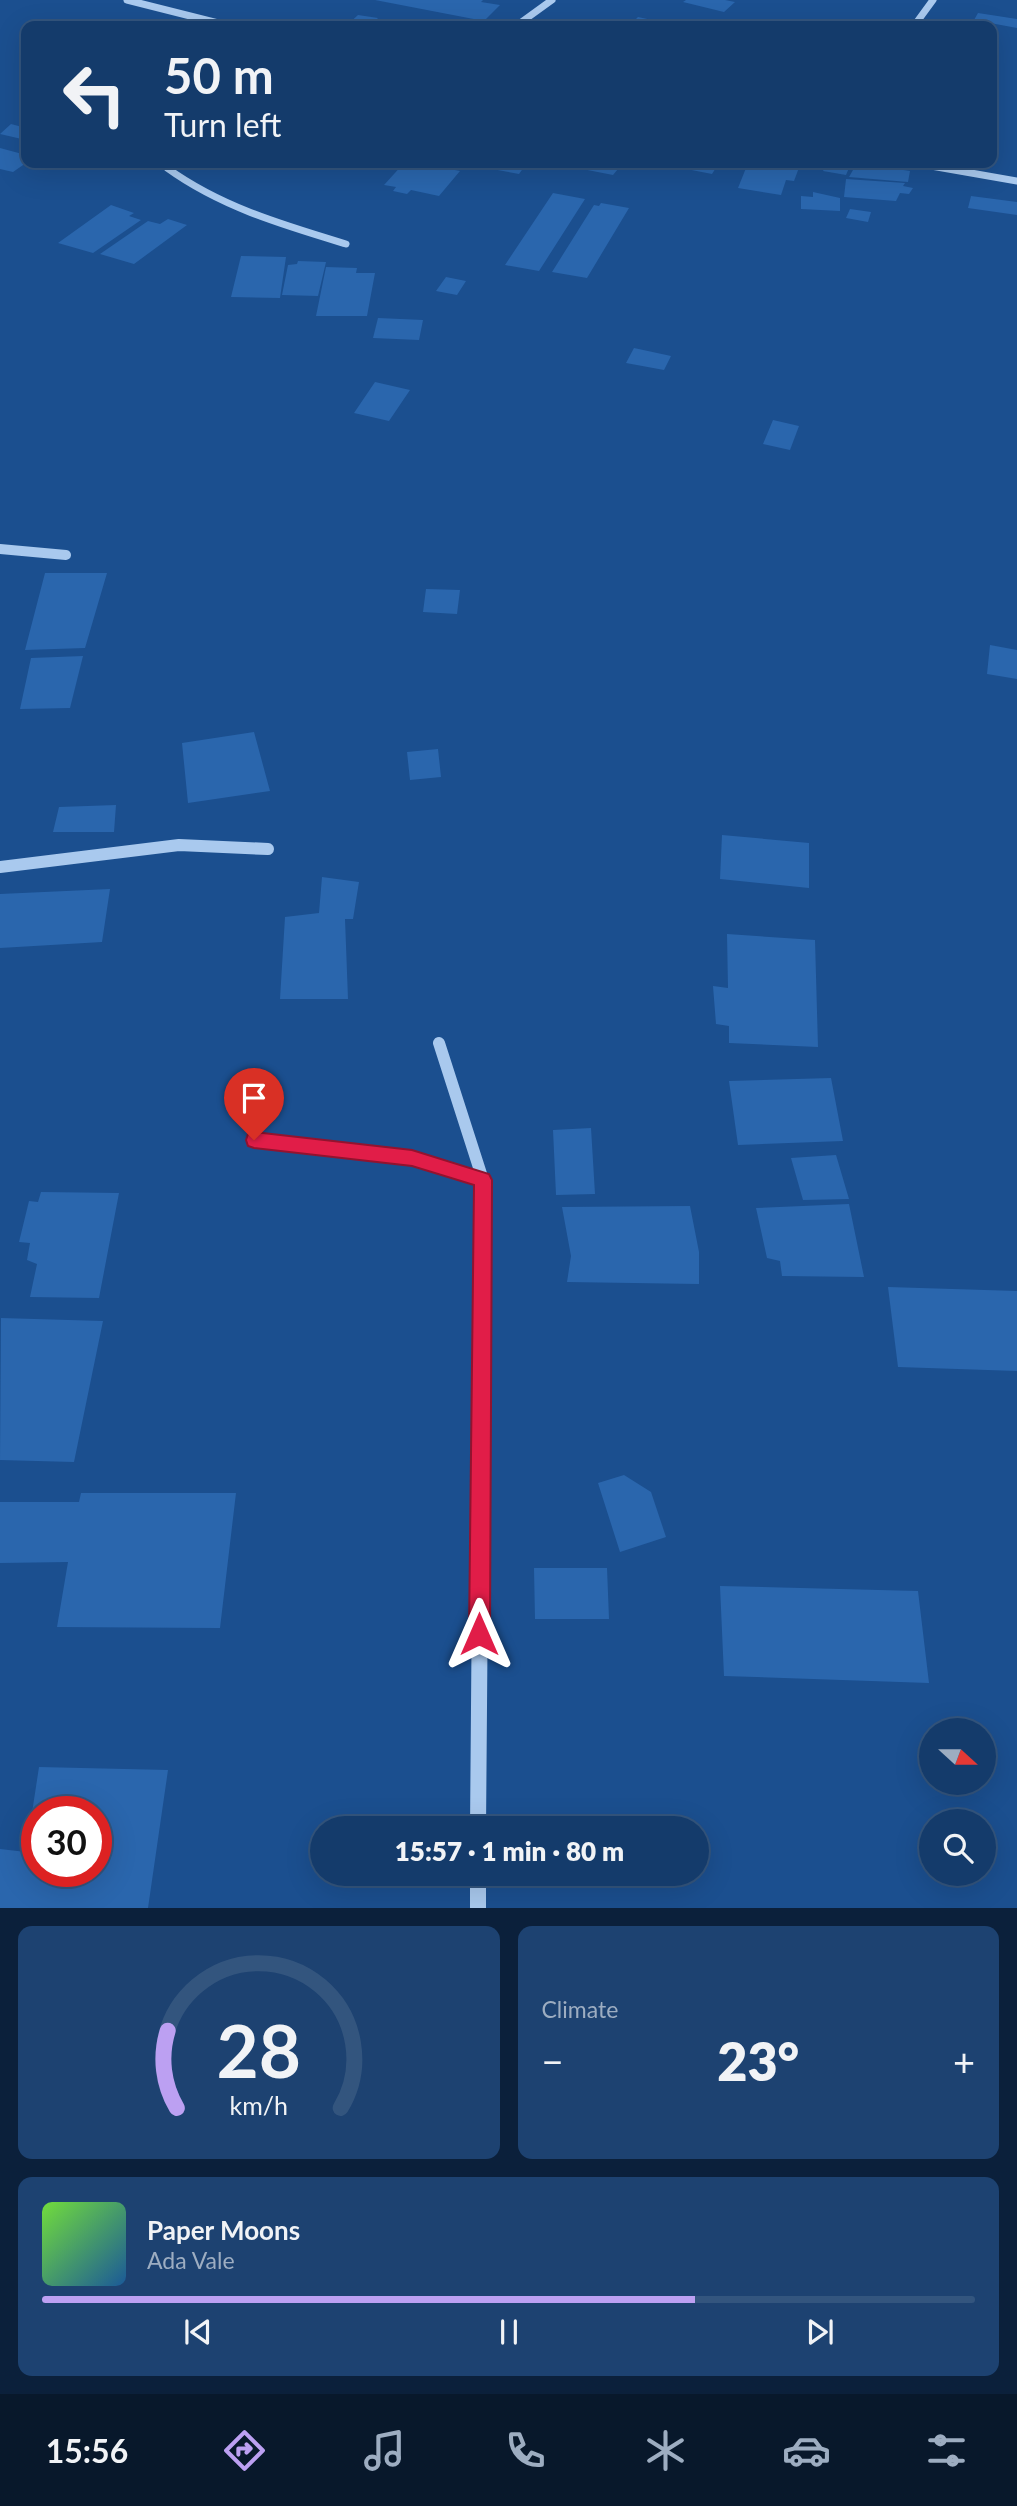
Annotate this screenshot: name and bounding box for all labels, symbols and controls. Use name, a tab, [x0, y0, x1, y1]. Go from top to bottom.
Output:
text: 50 m	[164, 46, 274, 104]
icon: left	[49, 49, 140, 140]
text: Turn left	[164, 105, 281, 144]
pin	[224, 1068, 284, 1140]
icon: arrive	[235, 1079, 273, 1117]
position arrow	[442, 1597, 516, 1671]
north arrow	[919, 1718, 996, 1796]
map controls	[919, 1718, 996, 1886]
speed limit sign: 30	[21, 1796, 112, 1887]
button: search	[919, 1809, 996, 1886]
text: 15:57 · 1 min · 80 m	[395, 1835, 624, 1867]
text: Climate	[542, 1995, 618, 2023]
text: 28	[217, 2007, 301, 2095]
text: 23°	[717, 2030, 799, 2092]
text: −	[542, 2038, 564, 2084]
text: +	[953, 2038, 975, 2084]
text: km/h	[229, 2090, 288, 2120]
text: Paper Moons	[147, 2214, 300, 2246]
text: Ada Vale	[147, 2246, 235, 2274]
icon: previous	[179, 2313, 217, 2351]
icon: pause	[490, 2313, 528, 2351]
icon: next	[801, 2313, 839, 2351]
icon: directions	[220, 2426, 269, 2475]
icon: music	[360, 2426, 409, 2475]
icon: phone	[501, 2426, 550, 2475]
icon: climate	[641, 2426, 690, 2475]
icon: car	[782, 2426, 831, 2475]
icon: filters	[922, 2426, 971, 2475]
text: 15:56	[46, 2431, 128, 2470]

